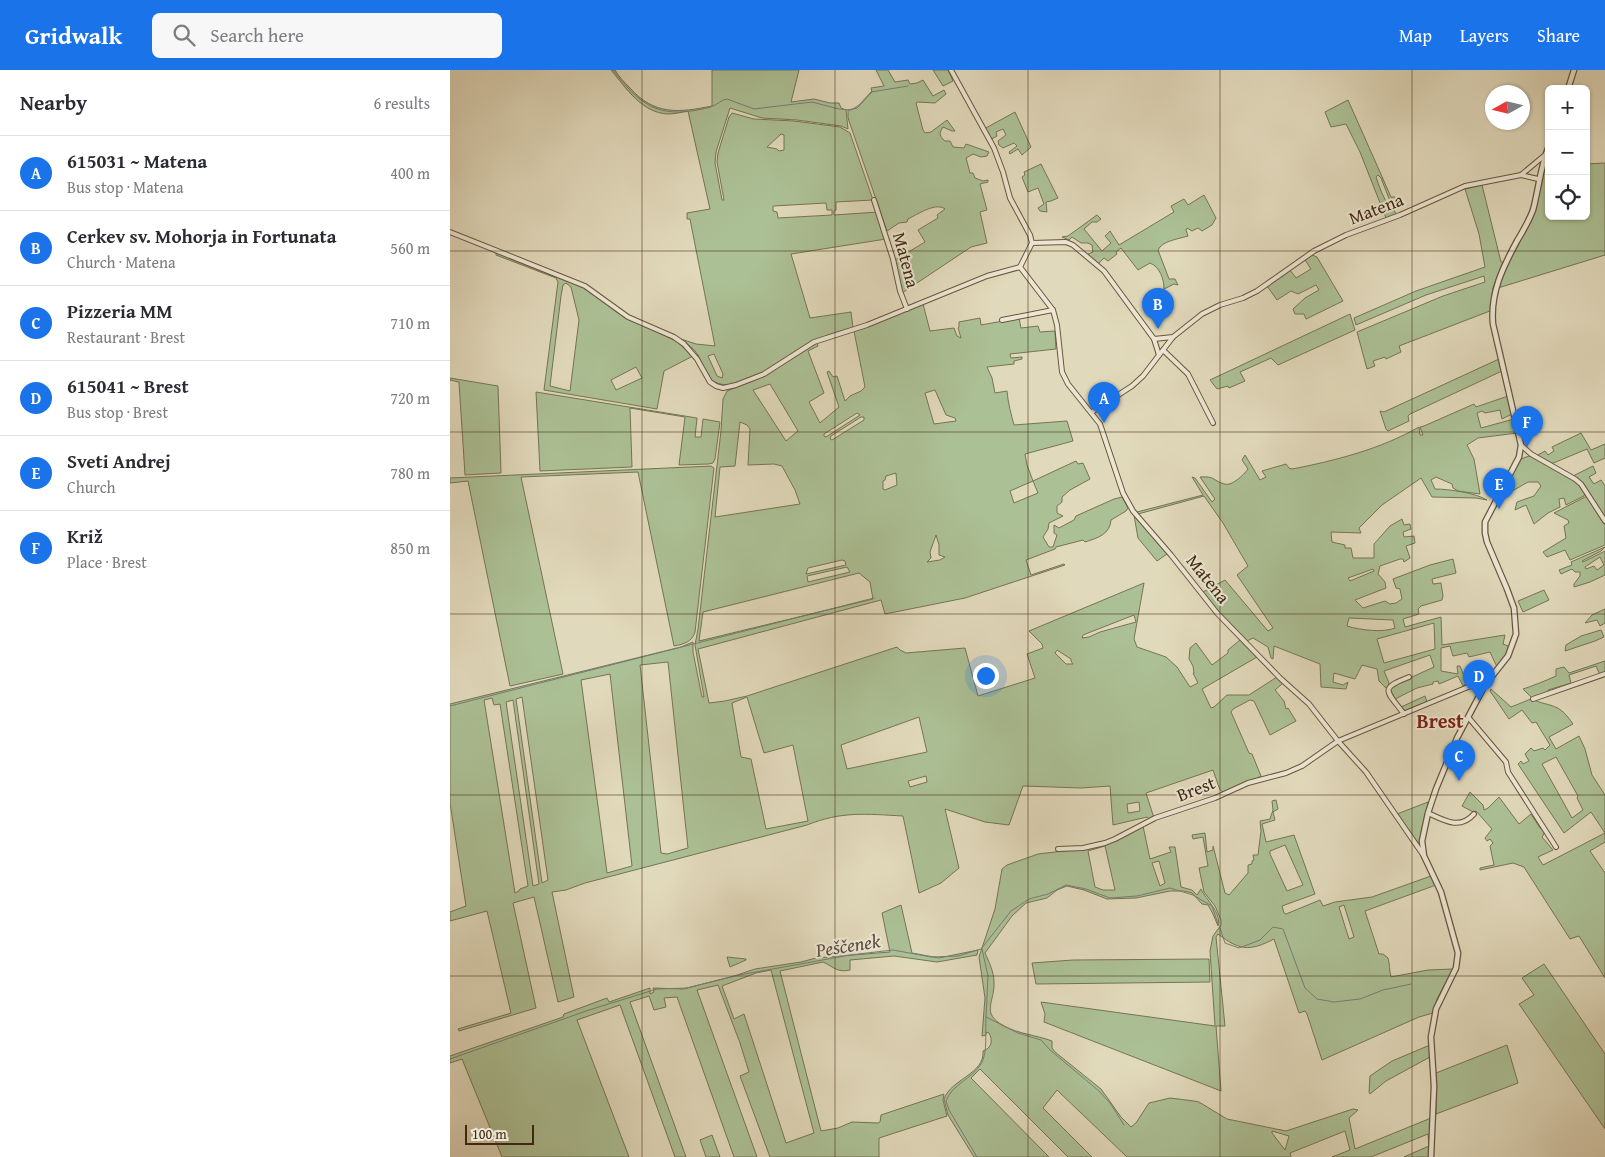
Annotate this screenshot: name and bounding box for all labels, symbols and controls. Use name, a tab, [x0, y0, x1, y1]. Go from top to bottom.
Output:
search box	[152, 13, 502, 58]
text: Gridwalk	[25, 18, 122, 53]
icon: search	[170, 21, 198, 49]
text: Search here	[210, 21, 304, 49]
text: Map	[1399, 22, 1432, 49]
text: Layers	[1460, 22, 1509, 49]
text: Share	[1537, 22, 1580, 49]
north arrow	[1485, 85, 1530, 130]
map controls	[1545, 85, 1590, 220]
button: +	[1545, 85, 1590, 130]
text: Nearby	[20, 87, 87, 118]
text: 6 results	[373, 91, 430, 115]
button: −	[1545, 130, 1590, 175]
text: 615031 ~ Matena	[67, 147, 207, 175]
text: A	[31, 161, 41, 185]
text: 400 m	[390, 161, 430, 185]
text: Bus stop · Matena	[67, 175, 183, 199]
button: locate	[1545, 175, 1590, 220]
street label: Matena	[1345, 186, 1408, 231]
text: Cerkev sv. Mohorja in Fortunata	[67, 222, 336, 250]
street label: Matena	[886, 229, 927, 291]
text: B	[31, 236, 41, 260]
text: 560 m	[390, 236, 430, 260]
text: Church · Matena	[67, 250, 176, 274]
pin: B	[1142, 288, 1174, 329]
text: Pizzeria MM	[67, 297, 173, 325]
text: C	[31, 311, 41, 335]
text: 710 m	[390, 311, 430, 335]
text: Restaurant · Brest	[67, 325, 185, 349]
text: 615041 ~ Brest	[67, 372, 189, 400]
pin: A	[1088, 382, 1120, 423]
text: D	[31, 386, 41, 410]
text: 720 m	[390, 386, 430, 410]
text: Bus stop · Brest	[67, 400, 168, 424]
pin: F	[1511, 406, 1543, 447]
text: Sveti Andrej	[67, 447, 171, 475]
text: E	[32, 461, 40, 485]
text: 780 m	[390, 461, 430, 485]
pin: E	[1483, 468, 1515, 509]
text: Church	[67, 475, 116, 499]
text: Križ	[67, 522, 103, 550]
text: F	[32, 536, 40, 560]
text: 850 m	[390, 536, 430, 560]
street label: Matena	[1180, 548, 1237, 610]
text: Place · Brest	[67, 550, 147, 574]
pin: D	[1463, 660, 1495, 701]
your location	[973, 663, 999, 689]
district label: Brest	[1416, 706, 1464, 735]
pin: C	[1443, 740, 1475, 781]
street label: Brest	[1173, 769, 1220, 808]
water label: Peščenek	[813, 926, 883, 964]
scale bar	[465, 1122, 534, 1145]
text: 100 m	[472, 1124, 507, 1144]

